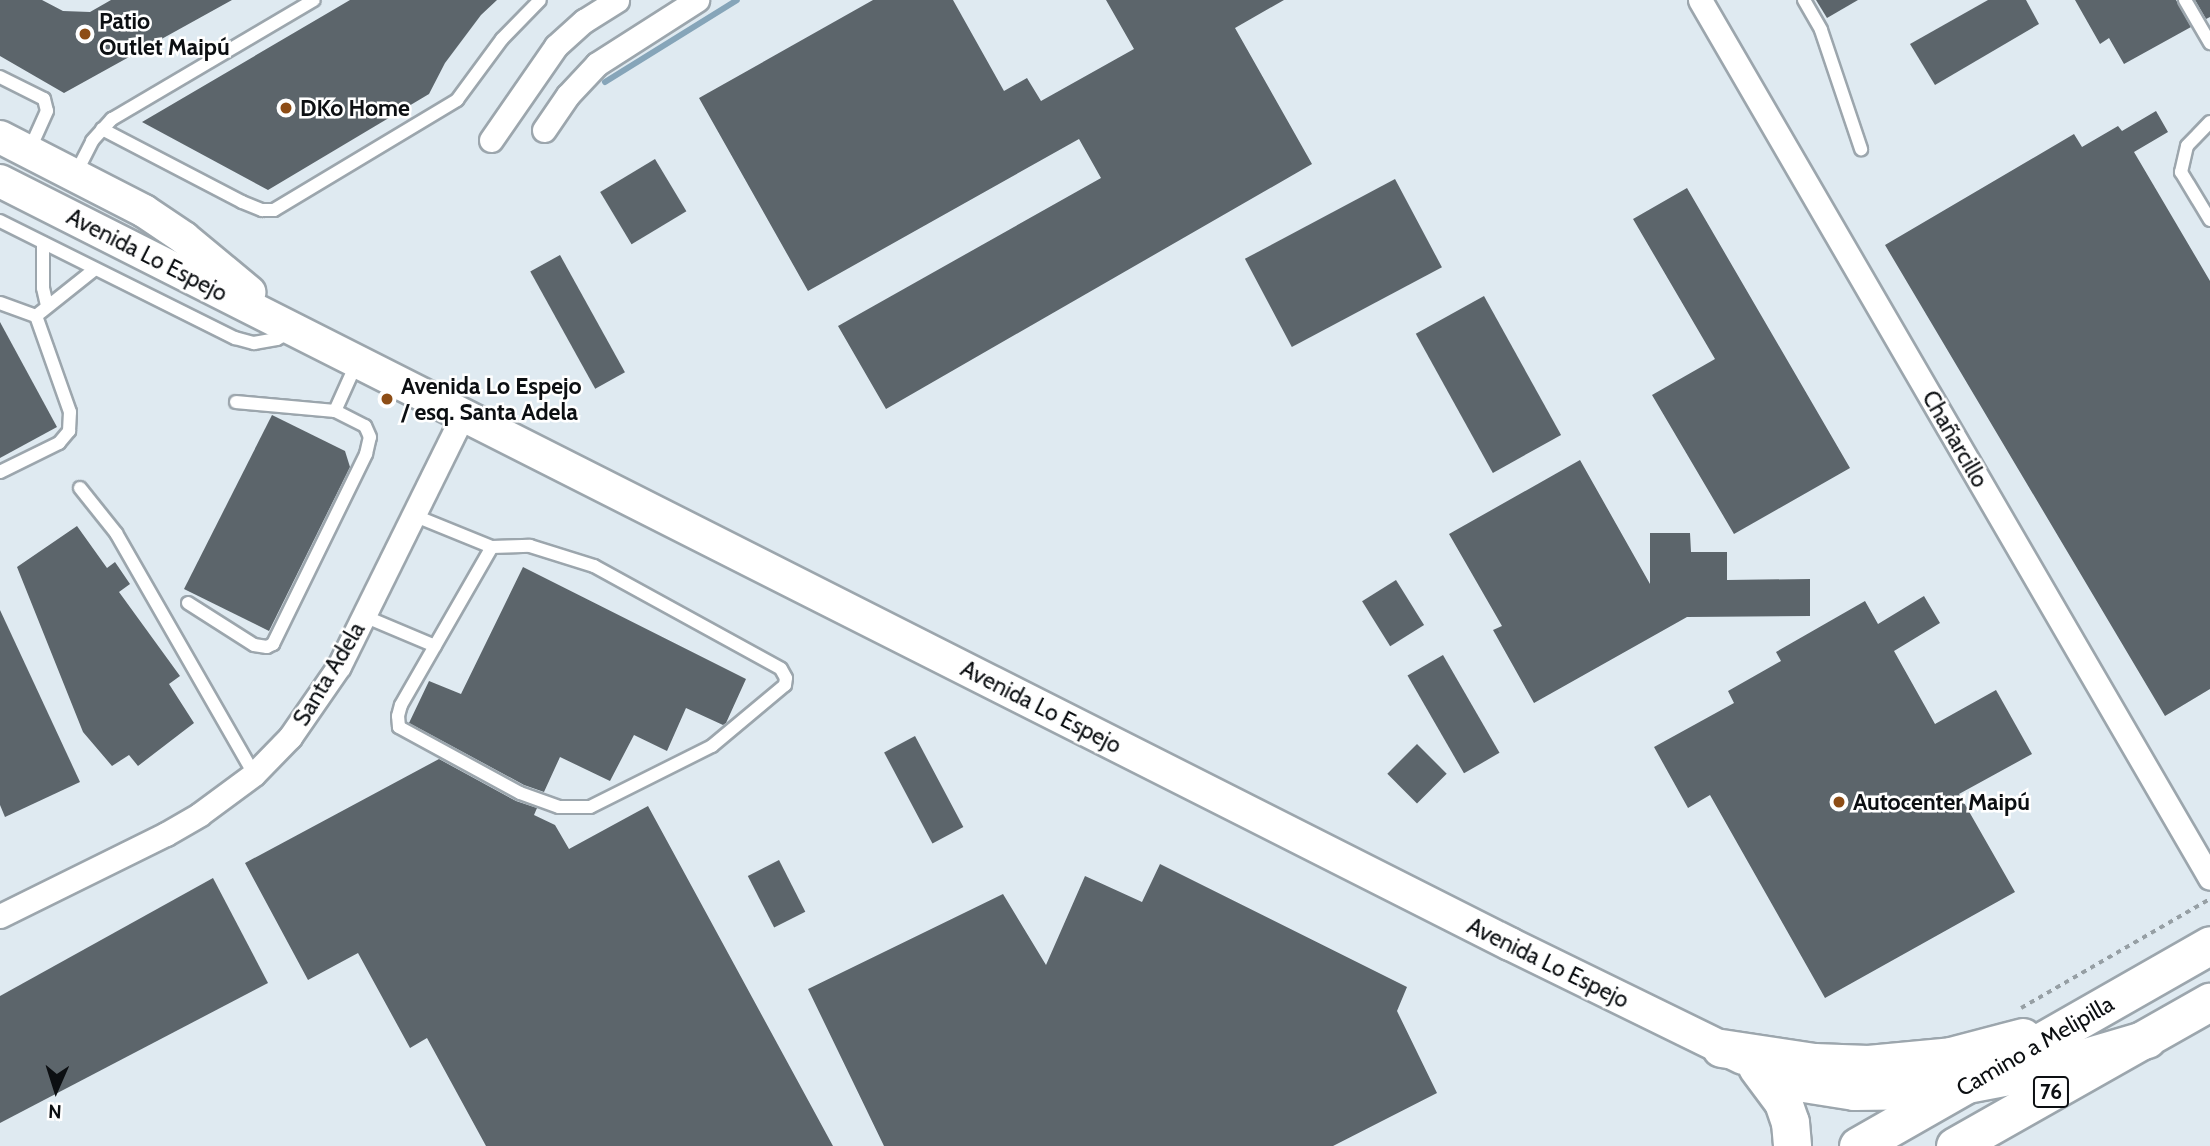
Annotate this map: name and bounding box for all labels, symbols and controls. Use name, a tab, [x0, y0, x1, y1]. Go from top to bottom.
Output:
place label: Patio Outlet Maipú	[99, 7, 230, 61]
marker: Patio Outlet Maipú	[77, 26, 93, 42]
place label: DKo Home	[300, 94, 410, 122]
marker: DKo Home	[278, 100, 294, 116]
street label: Avenida Lo Espejo	[62, 203, 232, 307]
place label: Avenida Lo Espejo / esq. Santa Adela	[401, 372, 582, 426]
street label: Chañarcillo	[1916, 386, 1994, 492]
marker: Avenida Lo Espejo / esq. Santa Adela	[379, 391, 395, 407]
street label: Santa Adela	[287, 617, 371, 731]
street label: Avenida Lo Espejo	[956, 655, 1126, 759]
place label: Autocenter Maipú	[1853, 788, 2030, 816]
marker: Autocenter Maipú	[1831, 794, 1847, 810]
street label: Avenida Lo Espejo	[1463, 912, 1633, 1014]
street label: Camino a Melipilla	[1951, 990, 2119, 1102]
north arrow	[21, 1055, 91, 1125]
road number: 76	[2032, 1074, 2070, 1110]
text: N	[48, 1100, 62, 1123]

